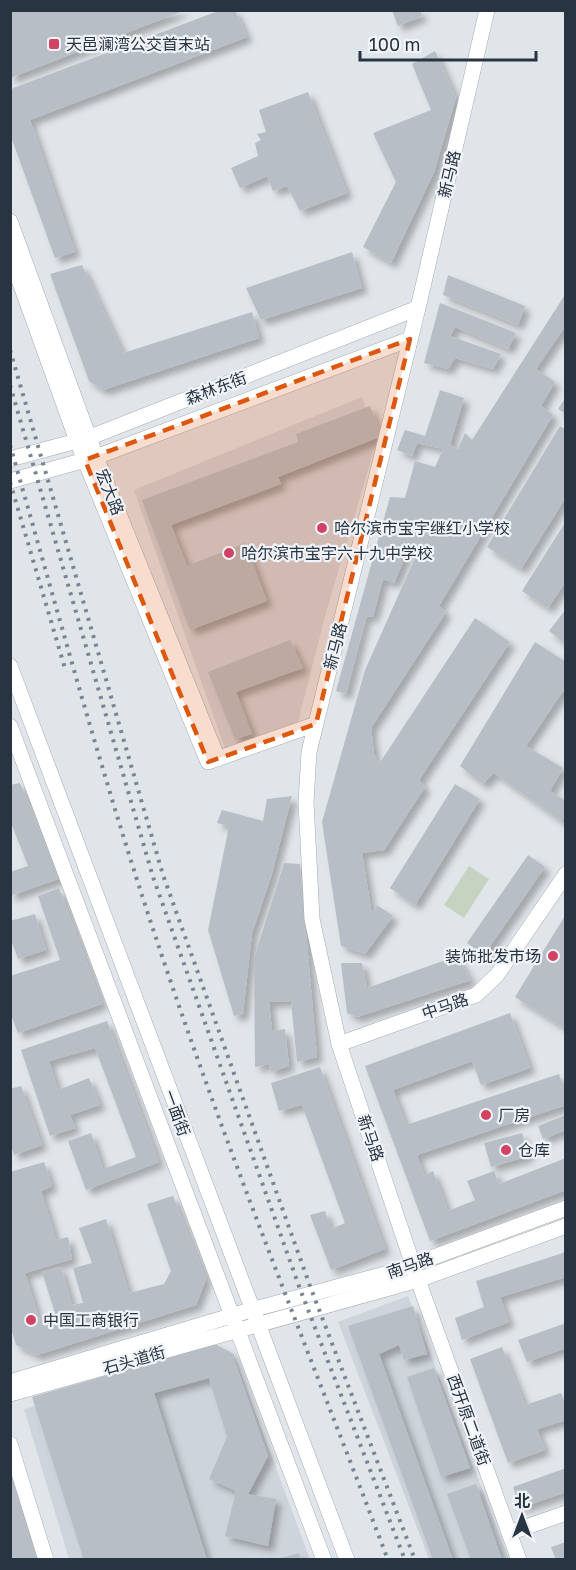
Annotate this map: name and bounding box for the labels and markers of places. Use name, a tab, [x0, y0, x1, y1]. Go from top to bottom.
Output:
place label: 天邑澜湾公交首末站	[66, 34, 210, 54]
marker: 天邑澜湾公交首末站	[47, 37, 61, 51]
place label: 哈尔滨市宝宇继红小学校	[334, 518, 510, 538]
marker: 哈尔滨市宝宇继红小学校	[315, 521, 329, 535]
place label: 哈尔滨市宝宇六十九中学校	[241, 543, 433, 563]
marker: 哈尔滨市宝宇六十九中学校	[222, 546, 236, 560]
place label: 装饰批发市场	[445, 946, 541, 966]
marker: 装饰批发市场	[546, 949, 560, 963]
place label: 厂房	[498, 1105, 530, 1125]
marker: 厂房	[479, 1108, 493, 1122]
place label: 仓库	[518, 1140, 550, 1160]
marker: 仓库	[499, 1143, 513, 1157]
place label: 中国工商银行	[43, 1310, 139, 1330]
marker: 中国工商银行	[24, 1313, 38, 1327]

